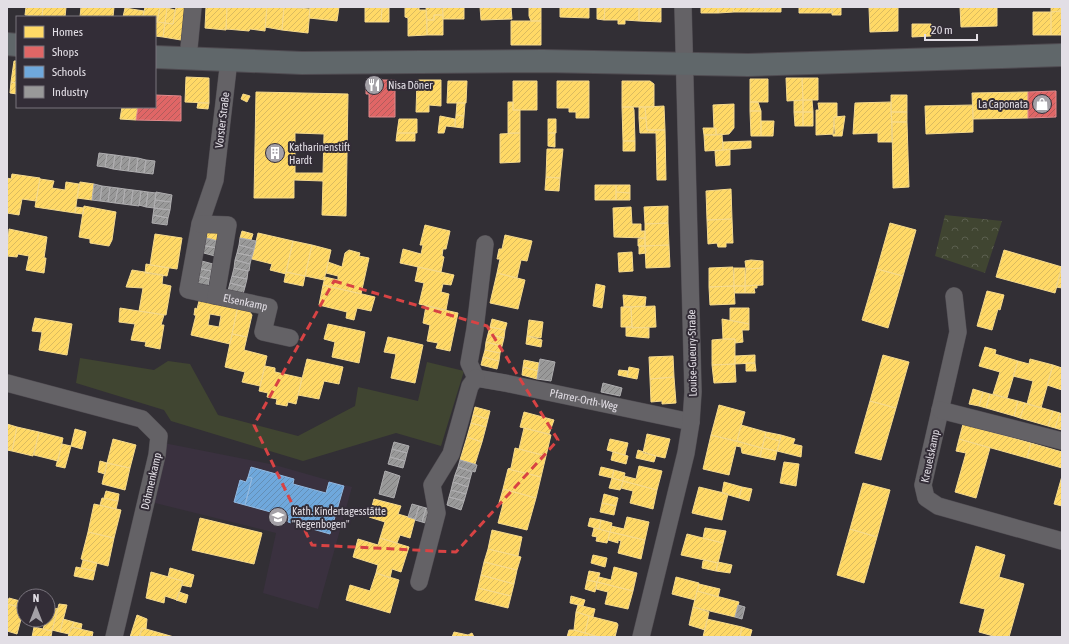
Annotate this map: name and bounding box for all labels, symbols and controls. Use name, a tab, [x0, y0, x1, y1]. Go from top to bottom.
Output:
legend	[16, 16, 156, 108]
scale bar	[925, 16, 977, 42]
text: 20 m	[931, 23, 953, 37]
text: Homes	[52, 25, 83, 39]
text: Shops	[52, 45, 78, 59]
text: Schools	[52, 65, 86, 79]
restaurant icon: Nisa Döner	[363, 74, 385, 96]
place label: Nisa Döner	[388, 79, 433, 91]
text: Industry	[52, 85, 89, 99]
street label: Vorster Straße	[213, 91, 231, 149]
shop icon: La Caponata	[1031, 93, 1053, 115]
place label: La Caponata	[978, 98, 1028, 110]
place label: Katharinenstift Hardt	[289, 141, 350, 166]
building icon: Katharinenstift Hardt	[264, 142, 286, 164]
street label: Elsenkamp	[222, 292, 269, 313]
street label: Louise-Gueury-Straße	[685, 309, 699, 397]
street label: Pfarrer-Orth-Weg	[549, 387, 619, 413]
street label: Kreuelskamp	[919, 428, 941, 484]
street label: Döhmenkamp	[139, 451, 163, 511]
place label: Kath. Kindertagesstätte "Regenbogen"	[292, 505, 386, 530]
school or university icon: Kath. Kindertagesstätte "Regenbogen"	[267, 506, 289, 528]
north arrow	[16, 588, 56, 628]
text: N	[33, 592, 39, 604]

